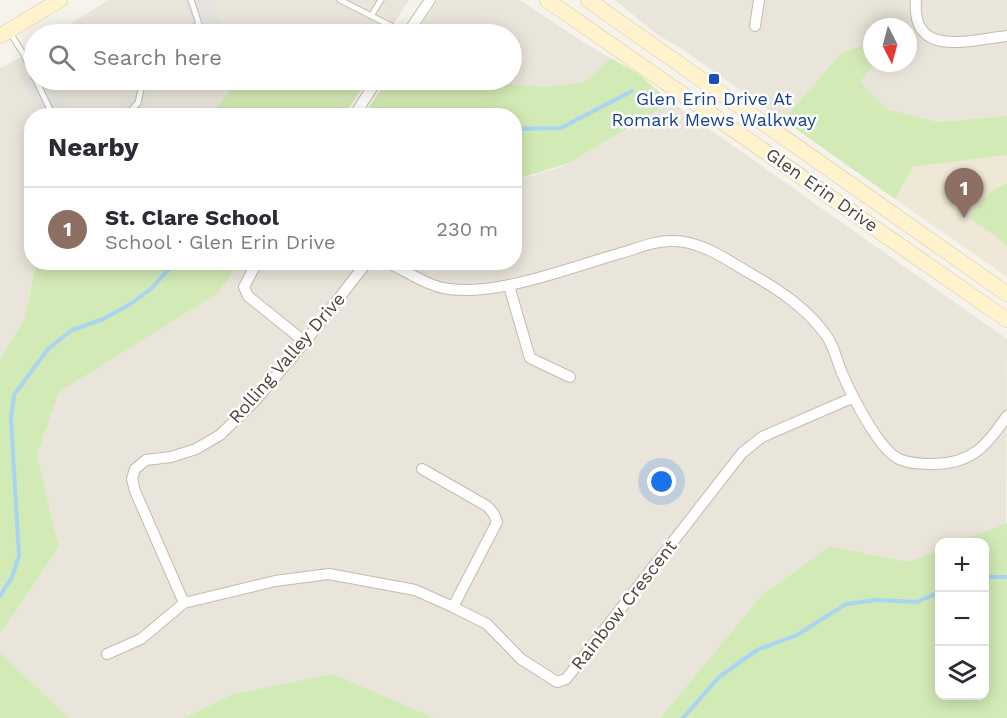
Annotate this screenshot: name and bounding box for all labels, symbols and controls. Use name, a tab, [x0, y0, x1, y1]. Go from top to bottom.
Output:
north arrow	[863, 18, 917, 72]
search box	[24, 24, 522, 90]
icon: search	[45, 41, 78, 74]
text: Search here	[93, 45, 222, 70]
marker: Glen Erin Drive At Romark Mews Walkway	[707, 72, 721, 86]
place label: Glen Erin Drive At Romark Mews Walkway	[612, 88, 817, 130]
text: Nearby	[48, 132, 139, 162]
street label: Glen Erin Drive	[762, 143, 882, 236]
pin: 1	[944, 168, 984, 218]
text: St. Clare School	[105, 205, 279, 230]
text: 1	[63, 217, 72, 241]
text: 230 m	[436, 217, 498, 241]
text: School · Glen Erin Drive	[105, 230, 336, 254]
street label: Rolling Valley Drive	[224, 288, 349, 427]
your location	[647, 467, 676, 496]
street label: Rainbow Crescent	[566, 535, 681, 674]
map controls	[935, 538, 989, 700]
button: +	[935, 538, 989, 592]
button: −	[935, 592, 989, 646]
button: layers	[935, 646, 989, 700]

